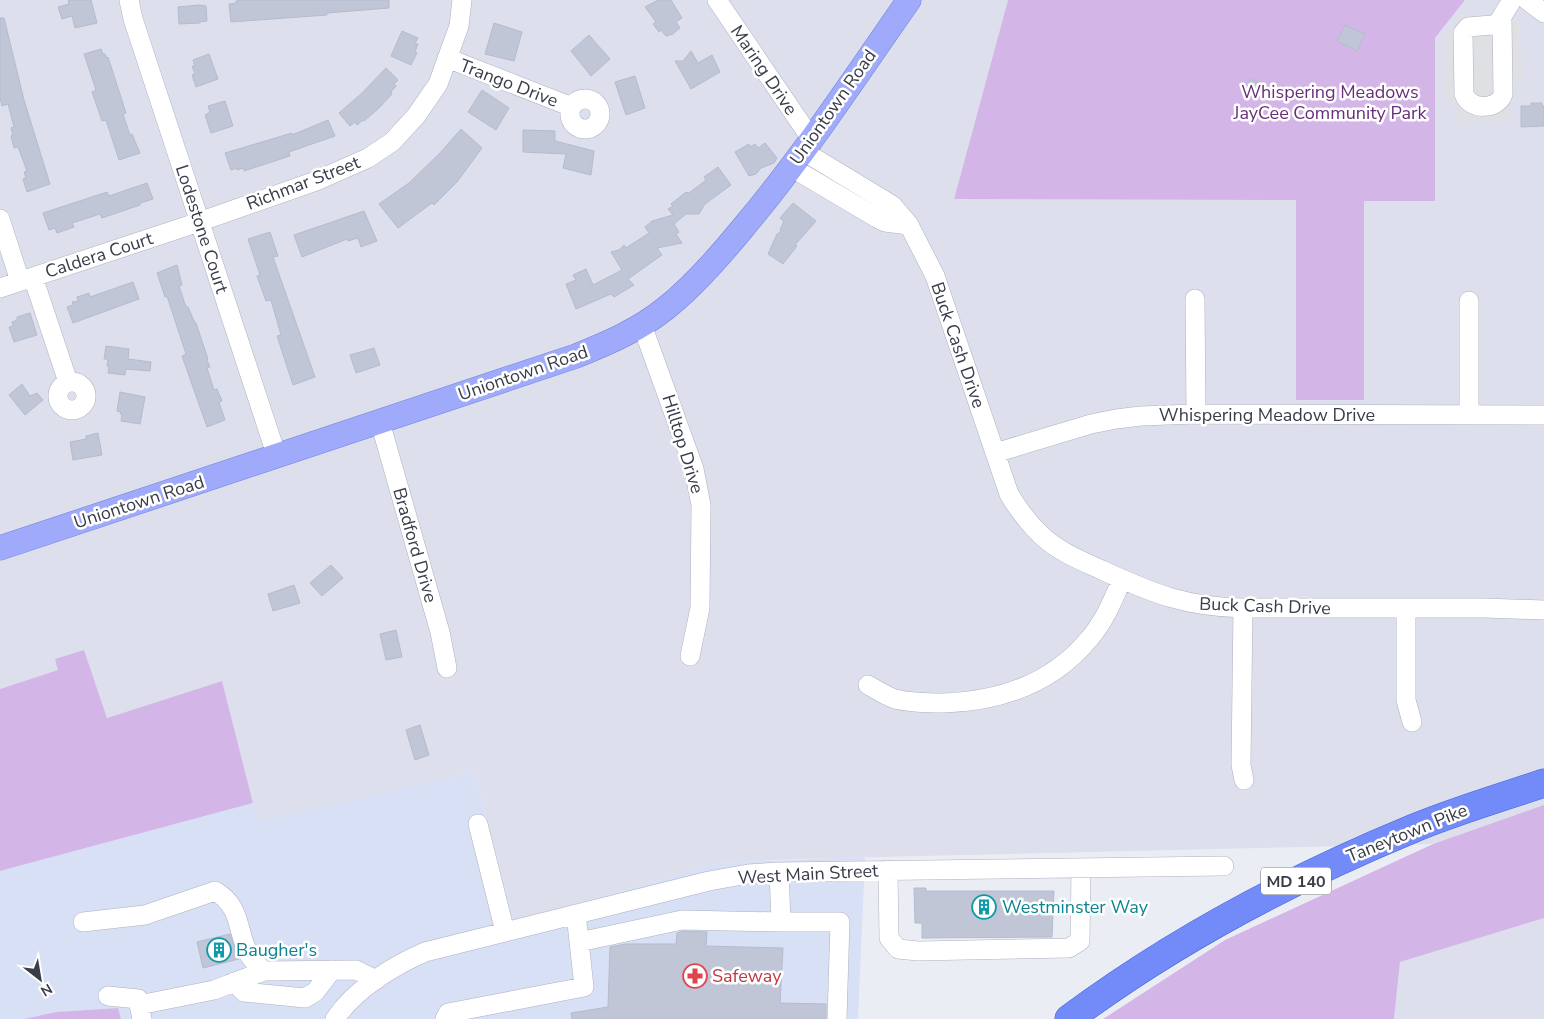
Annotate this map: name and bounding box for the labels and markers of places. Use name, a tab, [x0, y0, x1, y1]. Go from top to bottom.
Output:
building icon: Westminster Way	[971, 894, 997, 920]
place label: Westminster Way	[1002, 895, 1149, 919]
building icon: Baugher's	[206, 937, 232, 963]
place label: Baugher's	[236, 938, 317, 962]
pharmacy icon: Safeway	[682, 963, 708, 989]
place label: Safeway	[712, 964, 782, 988]

